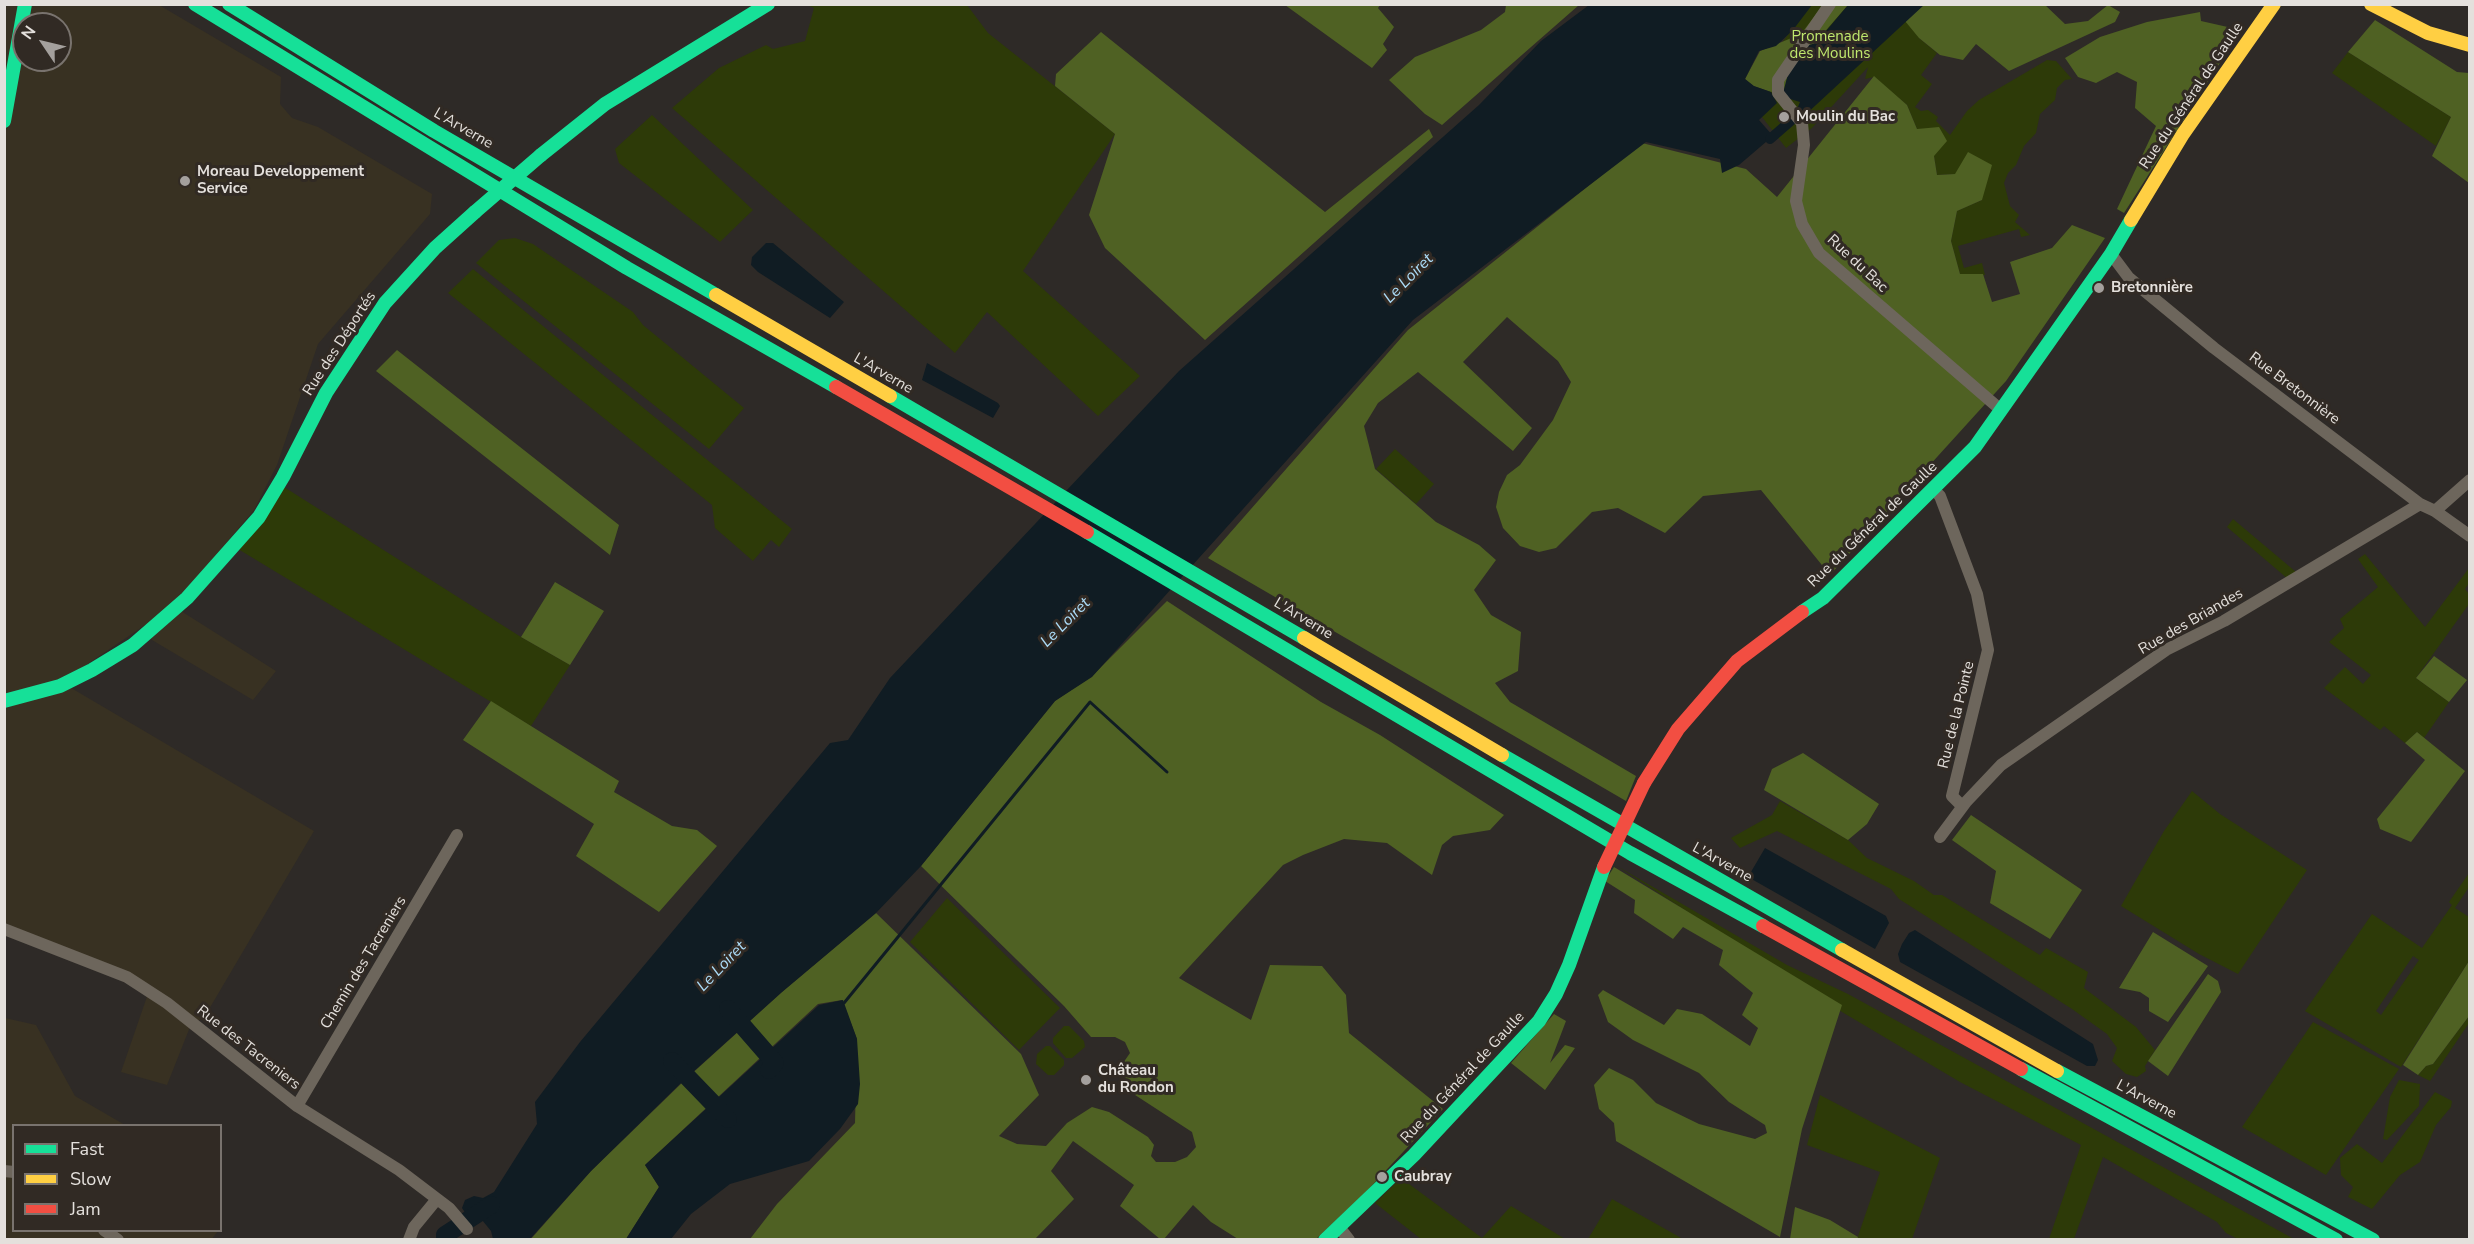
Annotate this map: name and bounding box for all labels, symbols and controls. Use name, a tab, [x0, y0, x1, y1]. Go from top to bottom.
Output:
north arrow	[12, 12, 72, 72]
street label: Rue du Général de Gaulle	[2136, 19, 2248, 173]
text: N	[16, 22, 41, 44]
park label: Promenade des Moulins	[1789, 28, 1871, 63]
street label: L'Arverne	[430, 105, 496, 153]
place label: Moulin du Bac	[1796, 108, 1895, 126]
marker: Moulin du Bac	[1777, 110, 1791, 124]
place label: Moreau Developpement Service	[197, 163, 364, 198]
marker: Moreau Developpement Service	[178, 174, 192, 188]
street label: Rue du Bac	[1823, 231, 1891, 297]
water label: Le Loiret	[1380, 250, 1438, 308]
place label: Bretonnière	[2111, 279, 2193, 297]
marker: Bretonnière	[2092, 281, 2106, 295]
street label: Rue des Déportés	[300, 289, 380, 399]
street label: Rue Bretonnière	[2245, 349, 2343, 429]
street label: L'Arverne	[850, 350, 916, 398]
street label: Rue du Général de Gaulle	[1805, 458, 1941, 592]
street label: Rue des Briandes	[2136, 585, 2246, 659]
water label: Le Loiret	[1037, 594, 1095, 652]
street label: L'Arverne	[1270, 594, 1336, 644]
street label: Rue de la Pointe	[1935, 660, 1979, 770]
street label: L'Arverne	[1689, 839, 1755, 887]
street label: Chemin des Tacreniers	[317, 893, 411, 1033]
water label: Le Loiret	[693, 938, 751, 996]
street label: Rue des Tacreniers	[193, 1002, 303, 1094]
street label: Rue du Général de Gaulle	[1397, 1009, 1529, 1147]
place label: Château du Rondon	[1098, 1062, 1174, 1097]
marker: Château du Rondon	[1079, 1073, 1093, 1087]
street label: L'Arverne	[2113, 1077, 2179, 1123]
legend	[12, 1124, 222, 1232]
text: Fast	[70, 1137, 104, 1161]
text: Slow	[70, 1167, 111, 1191]
place label: Caubray	[1394, 1168, 1452, 1186]
marker: Caubray	[1375, 1170, 1389, 1184]
text: Jam	[70, 1197, 101, 1221]

